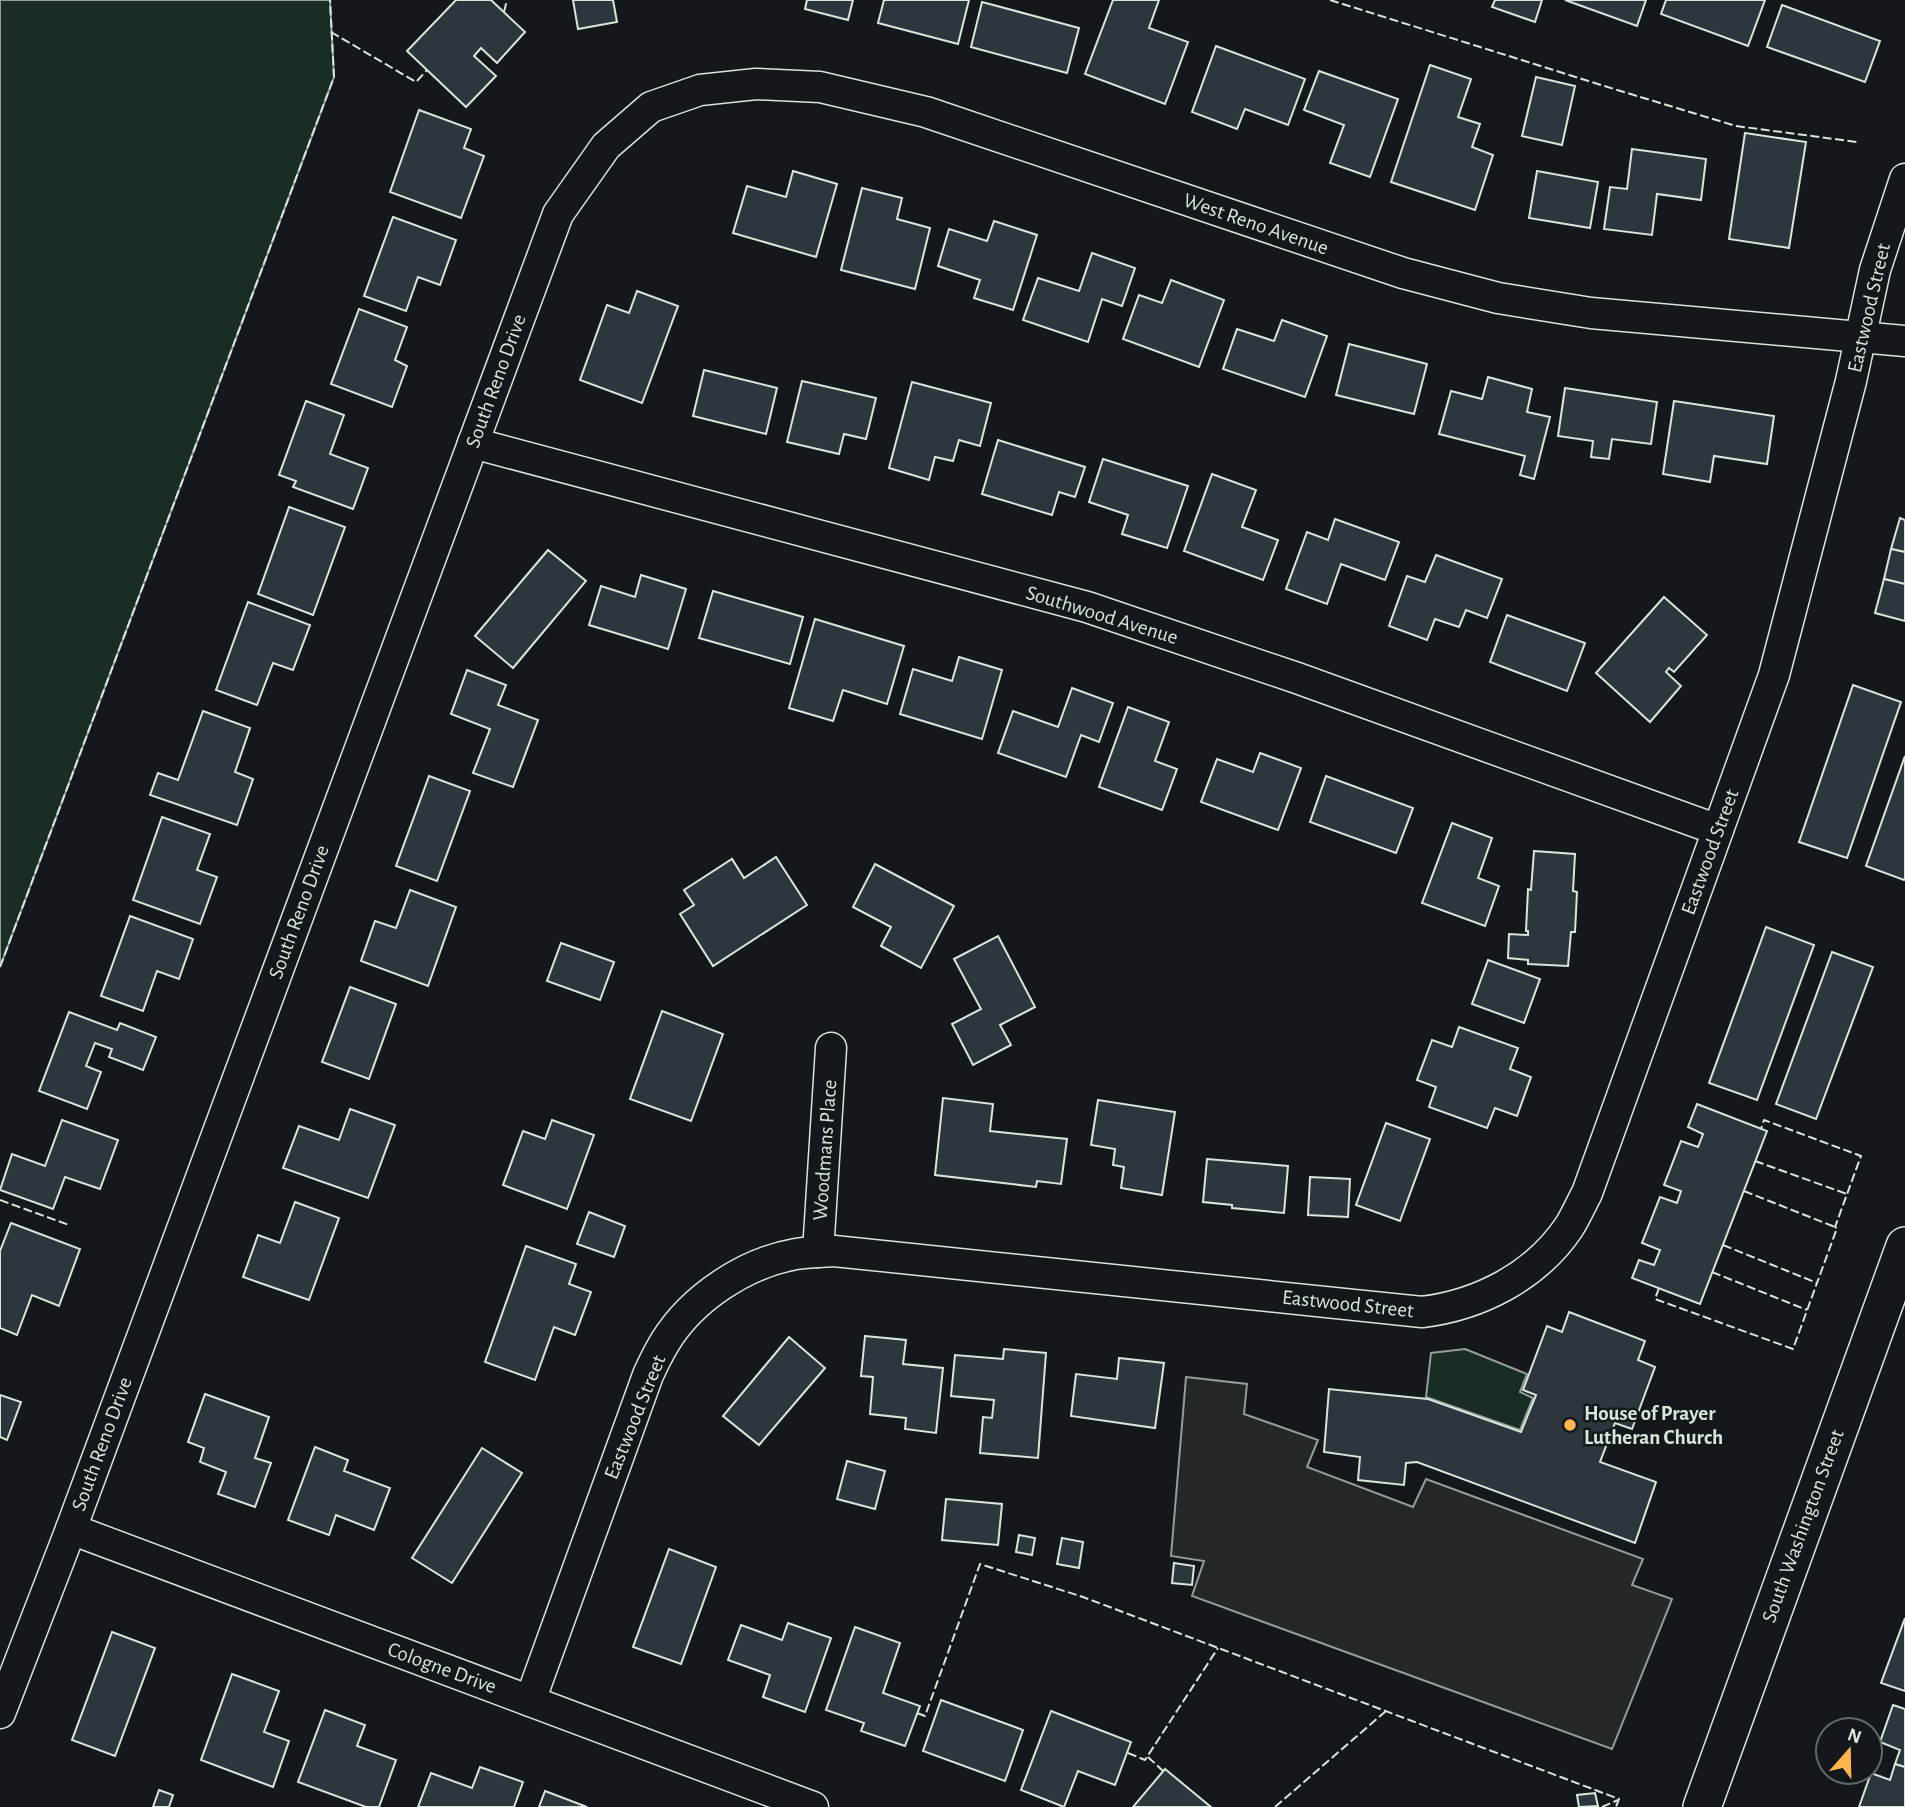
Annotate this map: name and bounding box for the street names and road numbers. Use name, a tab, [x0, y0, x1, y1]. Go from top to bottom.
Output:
street label: West Reno Avenue	[1181, 189, 1331, 259]
street label: Eastwood Street	[1844, 241, 1894, 375]
street label: South Reno Drive	[462, 311, 530, 451]
street label: Southwood Avenue	[1023, 582, 1181, 648]
street label: Eastwood Street	[1678, 786, 1743, 918]
street label: South Reno Drive	[265, 842, 333, 982]
street label: Woodmans Place	[810, 1079, 840, 1221]
street label: Eastwood Street	[1281, 1287, 1415, 1321]
street label: Eastwood Street	[601, 1352, 670, 1482]
street label: South Reno Drive	[68, 1374, 136, 1514]
street label: South Washington Street	[1758, 1426, 1848, 1625]
street label: Cologne Drive	[385, 1639, 499, 1697]

